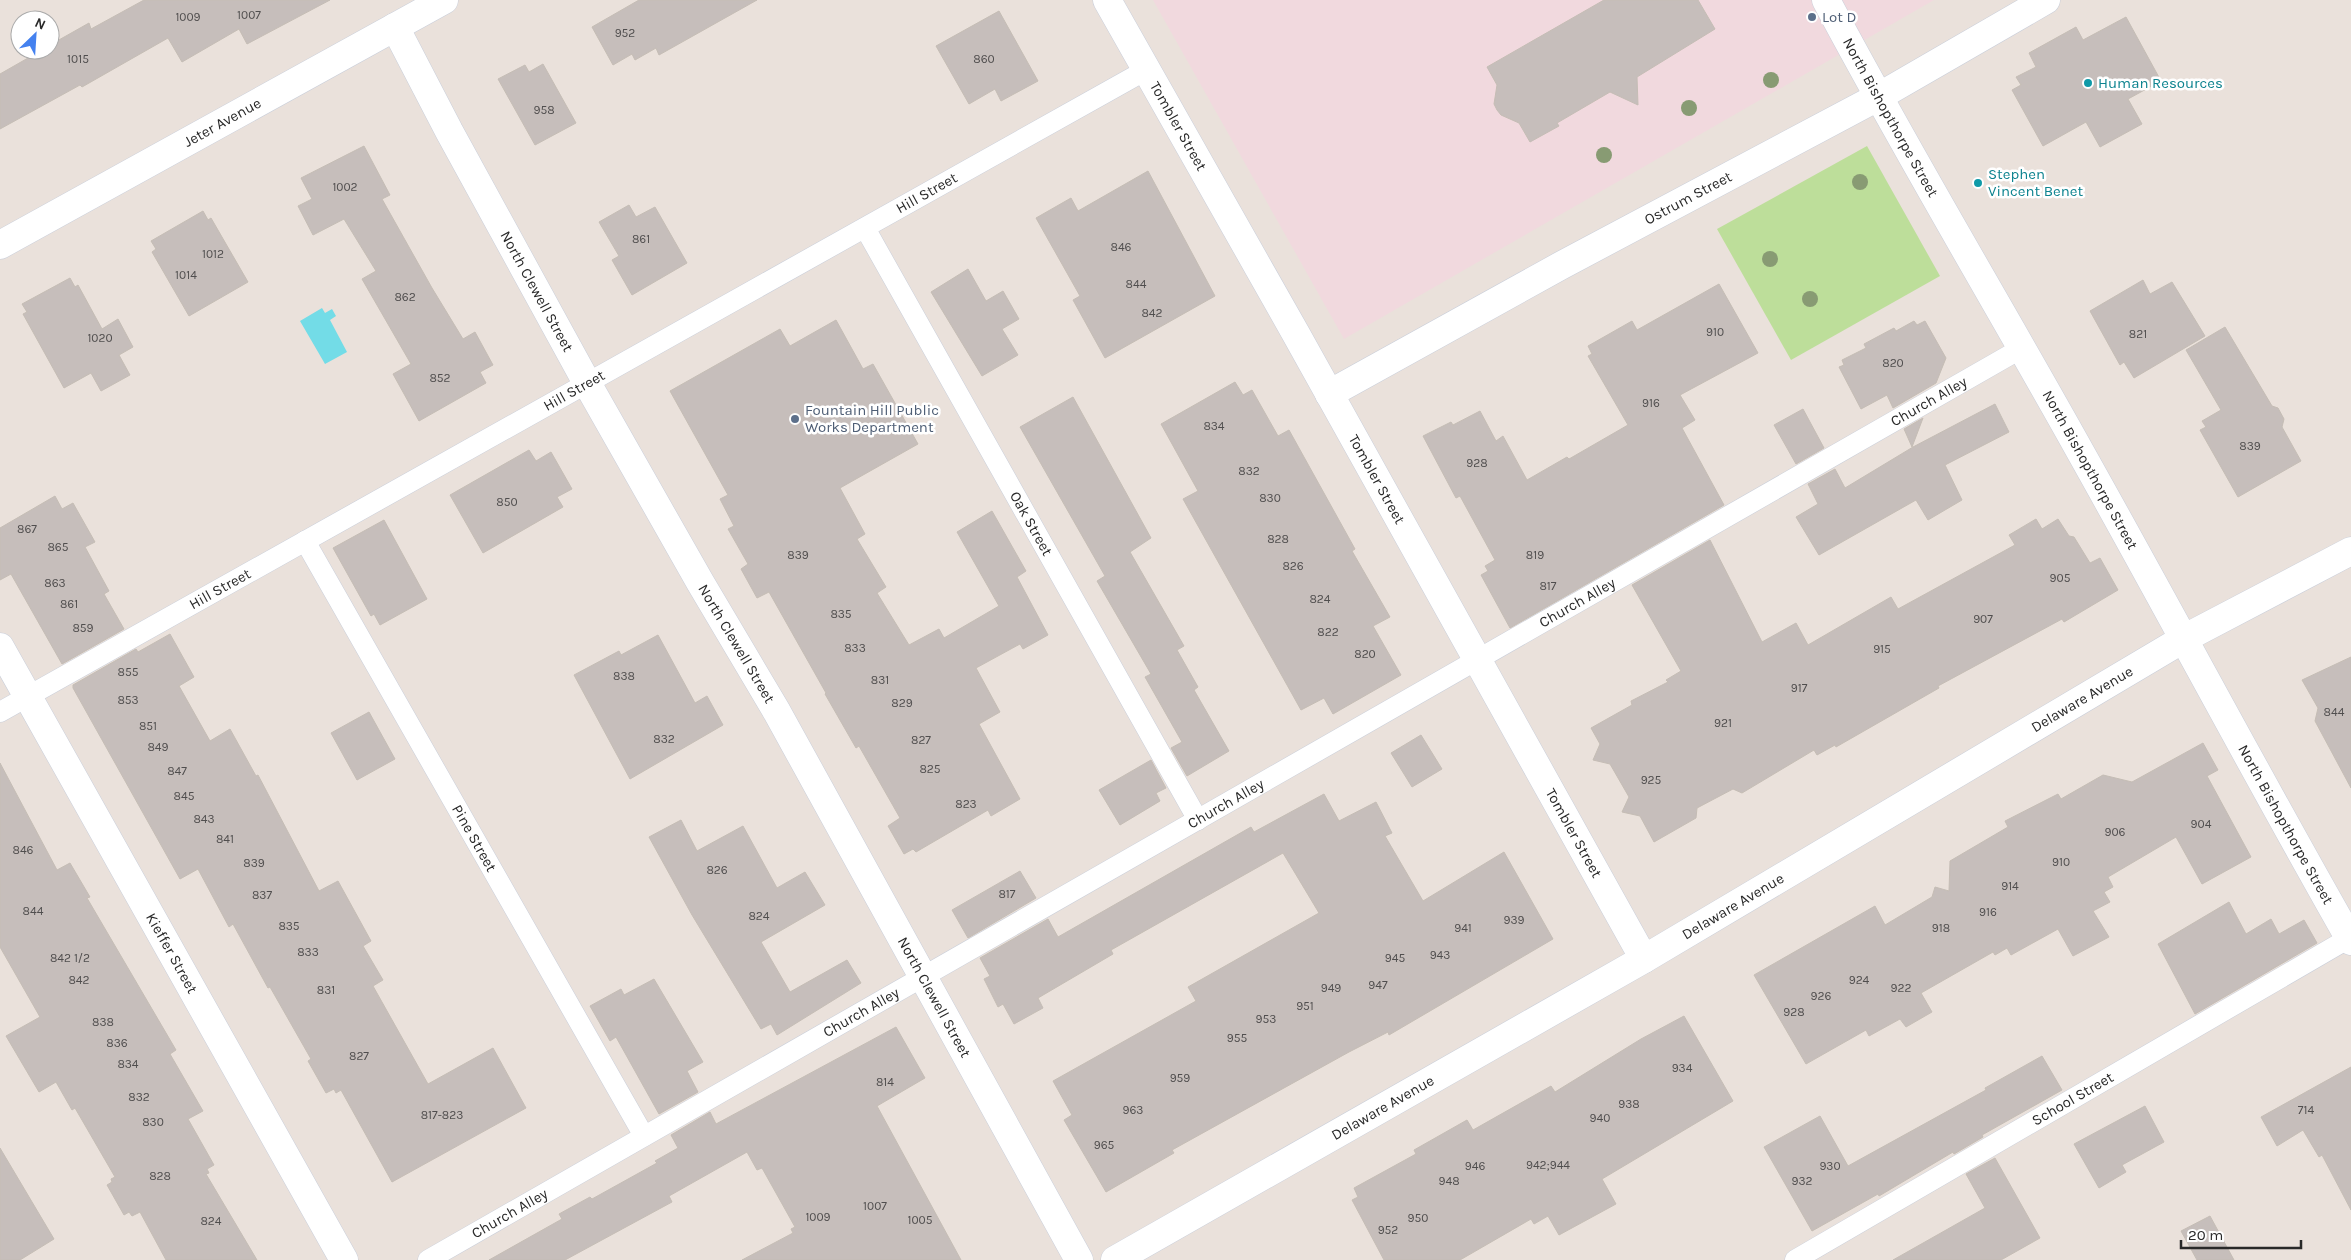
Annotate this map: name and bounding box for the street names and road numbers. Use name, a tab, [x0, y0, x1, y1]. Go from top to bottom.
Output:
street label: North Bishopthorpe Street	[1839, 35, 1942, 201]
street label: Tombler Street	[1146, 78, 1211, 174]
street label: Jeter Avenue	[181, 94, 264, 151]
street label: Ostrum Street	[1641, 167, 1735, 229]
street label: Hill Street	[893, 168, 961, 217]
street label: North Clewell Street	[496, 228, 577, 355]
street label: Hill Street	[540, 366, 608, 415]
street label: Church Alley	[1887, 372, 1970, 430]
street label: North Bishopthorpe Street	[2039, 387, 2142, 553]
street label: Tombler Street	[1345, 431, 1409, 527]
street label: Oak Street	[1006, 488, 1057, 559]
street label: Hill Street	[186, 564, 254, 613]
street label: Church Alley	[1536, 574, 1619, 631]
street label: North Clewell Street	[694, 581, 779, 707]
street label: Delaware Avenue	[2028, 662, 2136, 736]
street label: North Bishopthorpe Street	[2234, 742, 2337, 908]
street label: Church Alley	[1184, 775, 1267, 833]
street label: Tombler Street	[1542, 785, 1606, 881]
street label: Pine Street	[448, 801, 501, 875]
street label: Delaware Avenue	[1679, 869, 1787, 943]
street label: Kieffer Street	[142, 910, 202, 997]
street label: North Clewell Street	[894, 934, 975, 1061]
street label: Church Alley	[820, 983, 902, 1041]
street label: School Street	[2029, 1068, 2117, 1129]
street label: Delaware Avenue	[1328, 1071, 1437, 1144]
street label: Church Alley	[468, 1184, 551, 1242]

